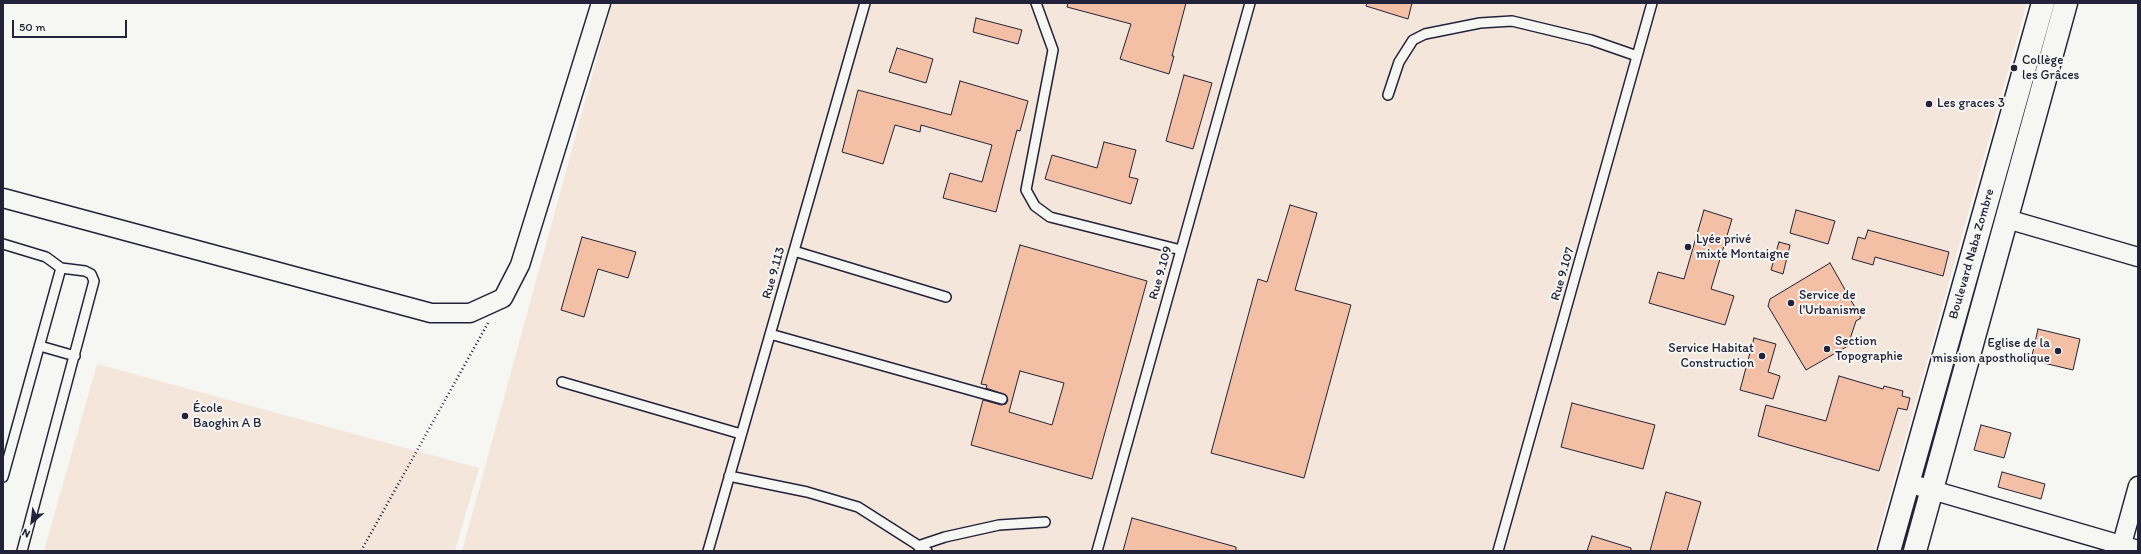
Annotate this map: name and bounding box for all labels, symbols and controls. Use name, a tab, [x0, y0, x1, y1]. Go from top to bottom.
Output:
scale bar	[14, 12, 129, 38]
text: 50 m	[19, 20, 45, 34]
place label: Collège les Grâces	[2022, 53, 2079, 84]
marker: Collège les Grâces	[2009, 63, 2019, 73]
place label: Les graces 3	[1937, 96, 2005, 112]
marker: Les graces 3	[1924, 99, 1934, 109]
street label: Boulevard Naba Zombre	[1946, 187, 1998, 321]
place label: Lyée privé mixte Montaigne	[1696, 232, 1789, 263]
marker: Lyée privé mixte Montaigne	[1683, 242, 1693, 252]
street label: Rue 9.109	[1146, 244, 1176, 302]
street label: Rue 9.113	[759, 245, 789, 301]
street label: Rue 9.107	[1548, 246, 1578, 302]
place label: Service de l'Urbanisme	[1799, 288, 1866, 319]
marker: Service de l'Urbanisme	[1786, 298, 1796, 308]
place label: Section Topographie	[1835, 334, 1903, 365]
place label: Eglise de la mission apostholique	[1932, 336, 2050, 367]
place label: Service Habitat Construction	[1668, 341, 1754, 372]
marker: Section Topographie	[1822, 344, 1832, 354]
marker: Eglise de la mission apostholique	[2053, 346, 2063, 356]
marker: Service Habitat Construction	[1757, 351, 1767, 361]
place label: École Baoghin A B	[193, 401, 261, 432]
marker: École Baoghin A B	[180, 411, 190, 421]
north arrow	[12, 502, 52, 542]
text: N	[20, 526, 32, 541]

